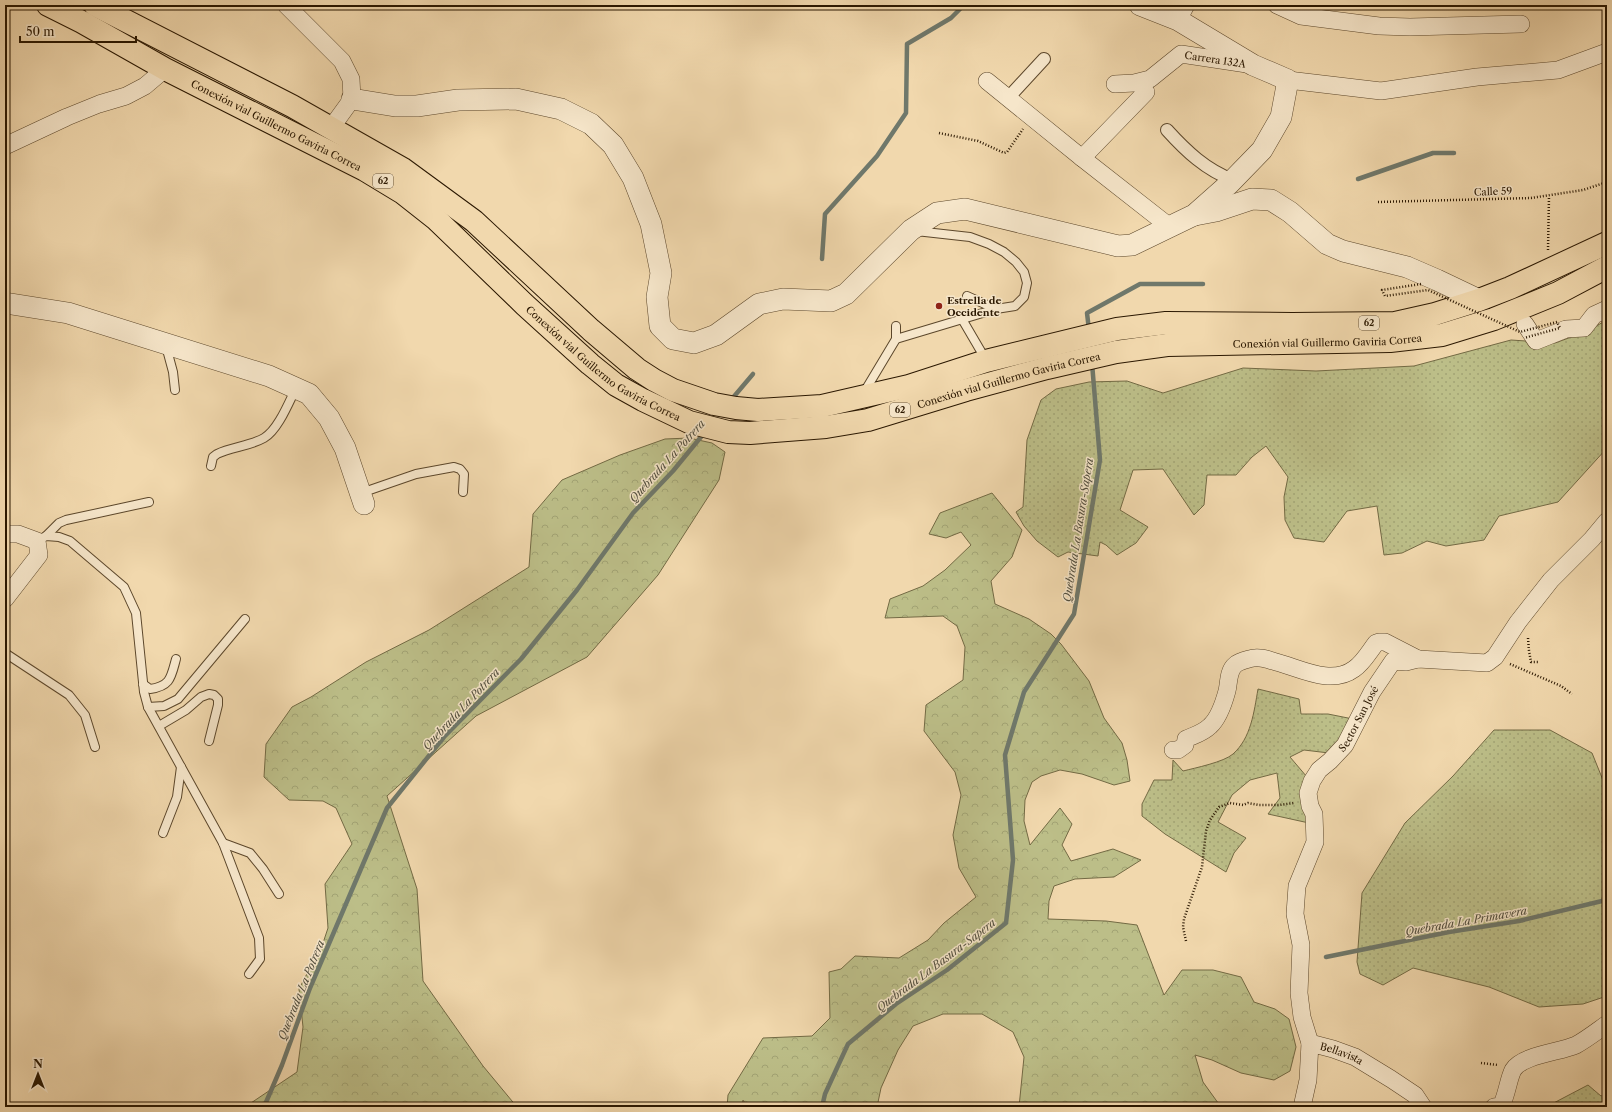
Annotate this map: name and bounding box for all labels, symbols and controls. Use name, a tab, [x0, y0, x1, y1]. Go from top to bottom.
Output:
scale bar	[20, 18, 136, 44]
text: 50 m	[26, 24, 55, 39]
street label: Carrera 132A	[1184, 49, 1247, 71]
street label: Conexión vial Guillermo Gaviria Correa	[189, 77, 364, 174]
road number: 62	[373, 174, 393, 188]
street label: Calle 59	[1474, 184, 1513, 199]
place label: Estrella de Occidente	[947, 294, 1001, 319]
marker: Estrella de Occidente	[934, 301, 944, 311]
street label: Conexión vial Guillermo Gaviria Correa	[523, 303, 683, 424]
road number: 62	[1359, 316, 1379, 330]
street label: Conexión vial Guillermo Gaviria Correa	[1233, 331, 1423, 351]
street label: Conexión vial Guillermo Gaviria Correa	[916, 350, 1102, 412]
road number: 62	[890, 403, 910, 417]
water label: Quebrada La Potrera	[626, 416, 708, 505]
water label: Quebrada La Basura-Sapera	[1060, 457, 1096, 603]
water label: Quebrada La Potrera	[420, 665, 503, 753]
street label: Sector San José	[1336, 683, 1382, 755]
water label: Quebrada La Primavera	[1404, 903, 1528, 939]
water label: Quebrada La Basura-Sapera	[874, 915, 999, 1014]
water label: Quebrada La Potrera	[275, 938, 328, 1042]
street label: Bellavista	[1319, 1040, 1366, 1068]
north arrow	[18, 1054, 58, 1094]
text: N	[33, 1057, 43, 1071]

